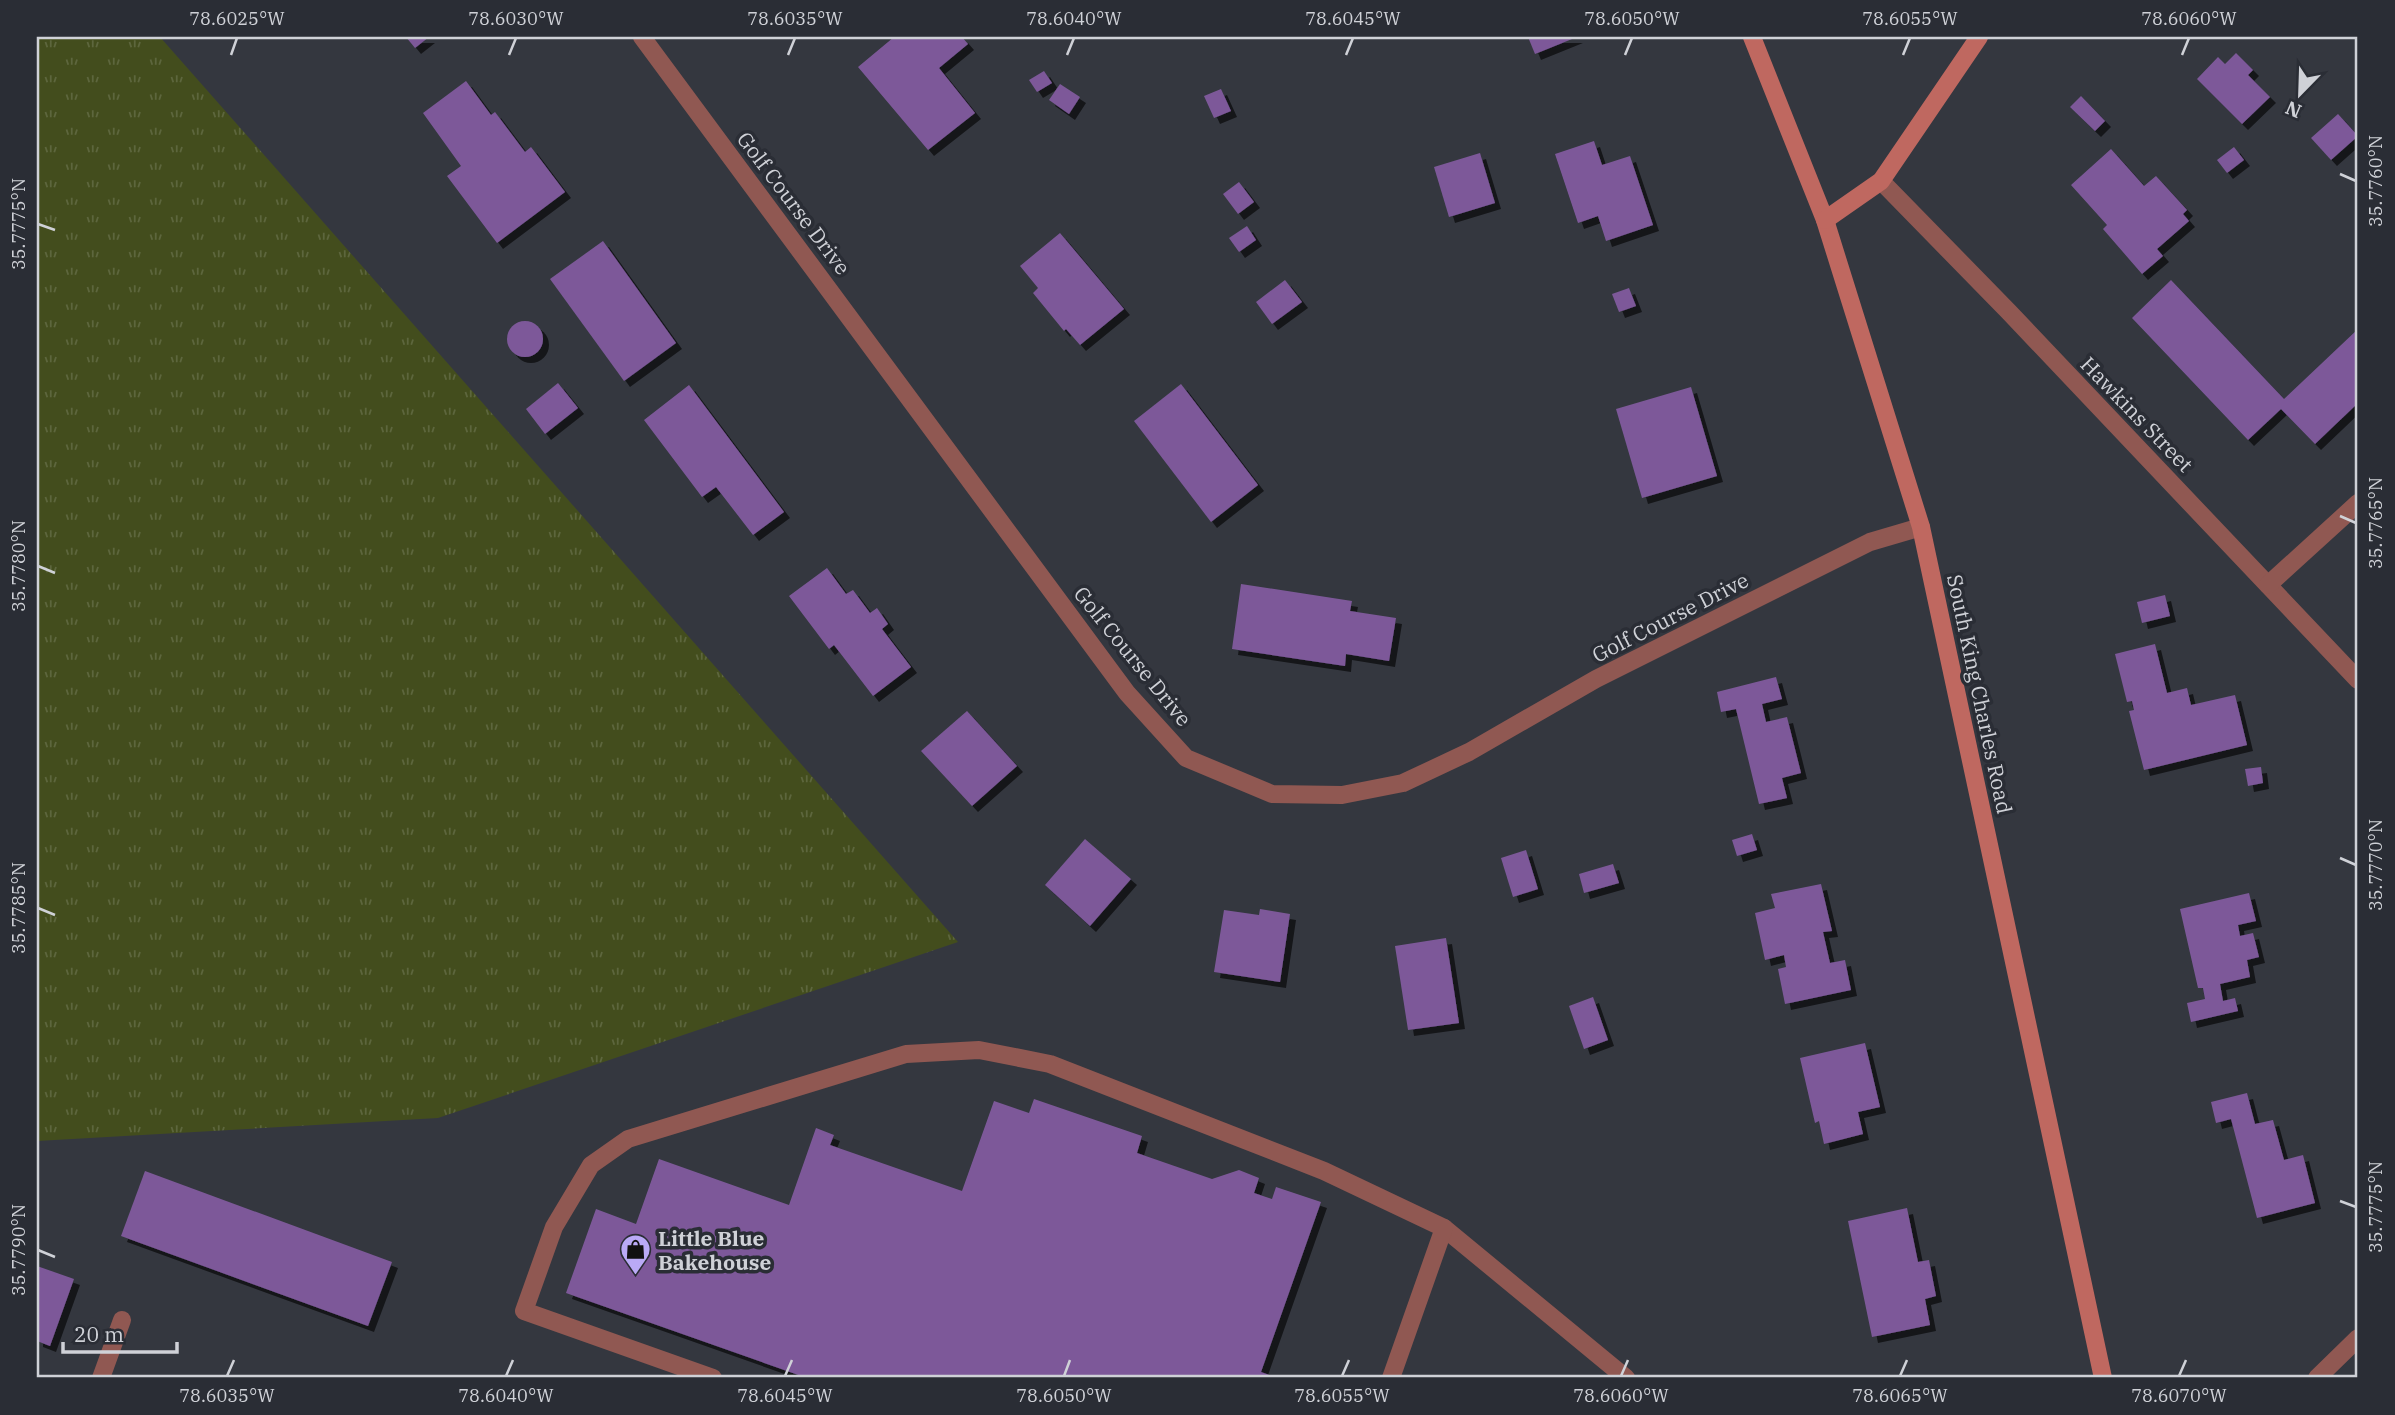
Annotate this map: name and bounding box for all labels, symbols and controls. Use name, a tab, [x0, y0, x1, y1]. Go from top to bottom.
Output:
text: 78.6025°W	[189, 7, 285, 30]
text: 78.6030°W	[468, 7, 564, 30]
text: 78.6035°W	[747, 7, 843, 30]
text: 78.6040°W	[1026, 7, 1122, 30]
text: 78.6045°W	[1305, 7, 1401, 30]
text: 78.6050°W	[1584, 7, 1680, 30]
text: 78.6055°W	[1862, 7, 1958, 30]
text: 78.6060°W	[2141, 7, 2237, 30]
north arrow	[2266, 60, 2336, 130]
text: N	[2282, 96, 2305, 124]
street label: Golf Course Drive	[731, 126, 857, 280]
text: 35.7760°N	[2364, 135, 2387, 227]
text: 35.7775°N	[7, 178, 30, 270]
street label: Hawkins Street	[2075, 350, 2199, 478]
text: 35.7765°N	[2364, 477, 2387, 569]
text: 35.7780°N	[7, 520, 30, 612]
street label: Golf Course Drive	[1587, 565, 1753, 669]
street label: South King Charles Road	[1941, 572, 2019, 816]
street label: Golf Course Drive	[1068, 580, 1198, 732]
text: 35.7770°N	[2364, 819, 2387, 911]
text: 35.7785°N	[7, 862, 30, 954]
text: 35.7775°N	[2364, 1161, 2387, 1253]
text: 35.7790°N	[7, 1204, 30, 1296]
place label: Little Blue Bakehouse	[658, 1224, 772, 1276]
shop icon: Little Blue Bakehouse	[618, 1233, 652, 1277]
scale bar	[63, 1310, 177, 1354]
text: 20 m	[74, 1320, 124, 1348]
text: 78.6035°W	[179, 1384, 275, 1407]
text: 78.6040°W	[458, 1384, 554, 1407]
text: 78.6045°W	[737, 1384, 833, 1407]
text: 78.6050°W	[1016, 1384, 1112, 1407]
text: 78.6055°W	[1294, 1384, 1390, 1407]
text: 78.6060°W	[1573, 1384, 1669, 1407]
text: 78.6065°W	[1852, 1384, 1948, 1407]
text: 78.6070°W	[2131, 1384, 2227, 1407]

